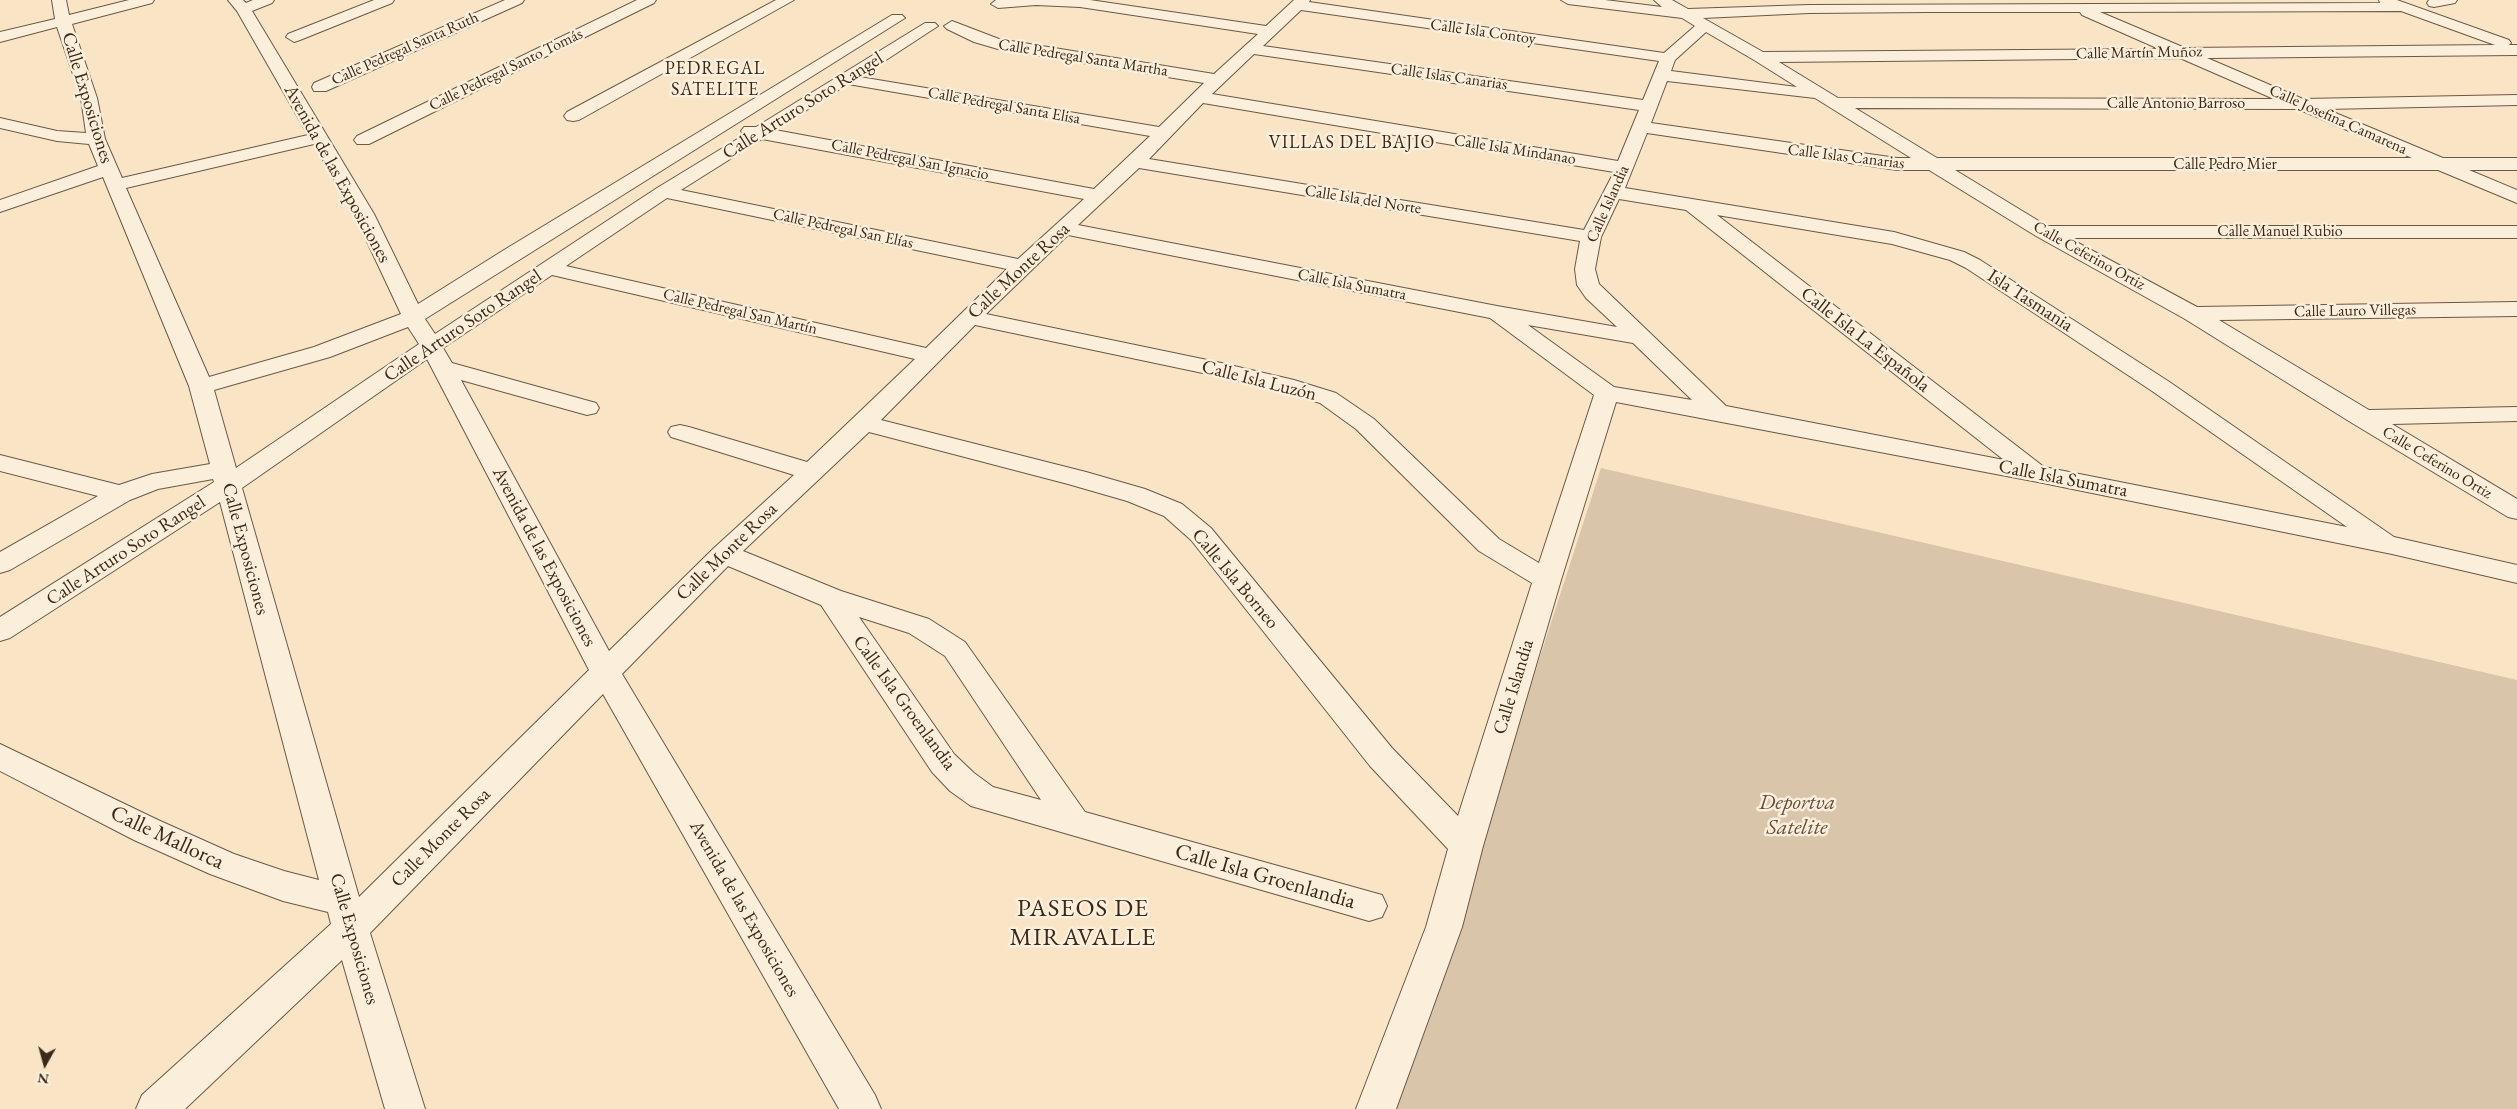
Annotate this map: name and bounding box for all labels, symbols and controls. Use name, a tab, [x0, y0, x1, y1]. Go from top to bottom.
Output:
street label: Calle Pedregal Santa Ruth	[328, 8, 482, 90]
street label: Calle Isla Contoy	[1429, 15, 1537, 49]
street label: Calle Pedregal Santo Tomás	[426, 24, 586, 116]
street label: Calle Exposiciones	[56, 30, 118, 166]
street label: Calle Pedregal Santa Martha	[997, 35, 1169, 81]
street label: Calle Martín Muñoz	[2076, 42, 2202, 64]
street label: Calle Arturo Soto Rangel	[718, 47, 888, 165]
district label: PEDREGAL SATELITE	[664, 58, 766, 100]
street label: Calle Islas Canarias	[1390, 59, 1508, 95]
street label: Avenida de las Exposiciones	[279, 81, 395, 267]
street label: Calle Josefina Camarena	[2266, 81, 2410, 159]
street label: Calle Pedregal Santa Elisa	[926, 83, 1082, 129]
street label: Calle Antonio Barroso	[2107, 94, 2245, 114]
street label: Calle Isla Mindanao	[1453, 131, 1577, 169]
district label: VILLAS DEL BAJIO	[1267, 132, 1437, 154]
street label: Calle Pedregal San Ignacio	[830, 135, 990, 185]
street label: Calle Islas Canarias	[1787, 140, 1905, 174]
street label: Calle Pedro Mier	[2173, 155, 2277, 175]
street label: Calle Islandia	[1582, 162, 1634, 246]
street label: Calle Isla del Norte	[1303, 181, 1423, 219]
street label: Calle Pedregal San Elías	[771, 205, 915, 253]
street label: Calle Ceferino Ortiz	[2030, 217, 2148, 295]
street label: Calle Monte Rosa	[963, 218, 1075, 324]
street label: Calle Manuel Rubio	[2217, 222, 2343, 242]
street label: Calle Arturo Soto Rangel	[380, 265, 546, 387]
street label: Calle Isla Sumatra	[1296, 265, 1408, 305]
street label: Isla Tasmania	[1983, 265, 2077, 337]
street label: Calle Isla La Española	[1796, 282, 1934, 398]
street label: Calle Pedregal San Martín	[661, 285, 819, 339]
street label: Calle Lauro Villegas	[2294, 300, 2416, 322]
street label: Calle Isla Luzón	[1199, 356, 1319, 406]
street label: Calle Ceferino Ortiz	[2379, 423, 2495, 503]
street label: Calle Isla Sumatra	[1997, 455, 2129, 503]
street label: Avenida de las Exposiciones	[487, 463, 601, 651]
street label: Calle Exposiciones	[216, 481, 274, 617]
street label: Calle Arturo Soto Rangel	[42, 491, 210, 611]
street label: Calle Monte Rosa	[672, 498, 782, 606]
street label: Calle Isla Borneo	[1187, 524, 1283, 634]
street label: Calle Isla Groenlandia	[847, 631, 961, 775]
street label: Calle Islandia	[1489, 637, 1539, 737]
street label: Calle Monte Rosa	[386, 783, 496, 893]
park label: Deportva Satelite	[1759, 790, 1835, 841]
street label: Calle Mallorca	[106, 800, 228, 876]
street label: Avenida de las Exposiciones	[684, 817, 804, 1001]
street label: Calle Isla Groenlandia	[1172, 839, 1358, 915]
street label: Calle Exposiciones	[324, 871, 384, 1007]
district label: PASEOS DE MIRAVALLE	[1008, 894, 1158, 953]
north arrow	[20, 1039, 70, 1089]
text: N	[36, 1069, 50, 1089]

